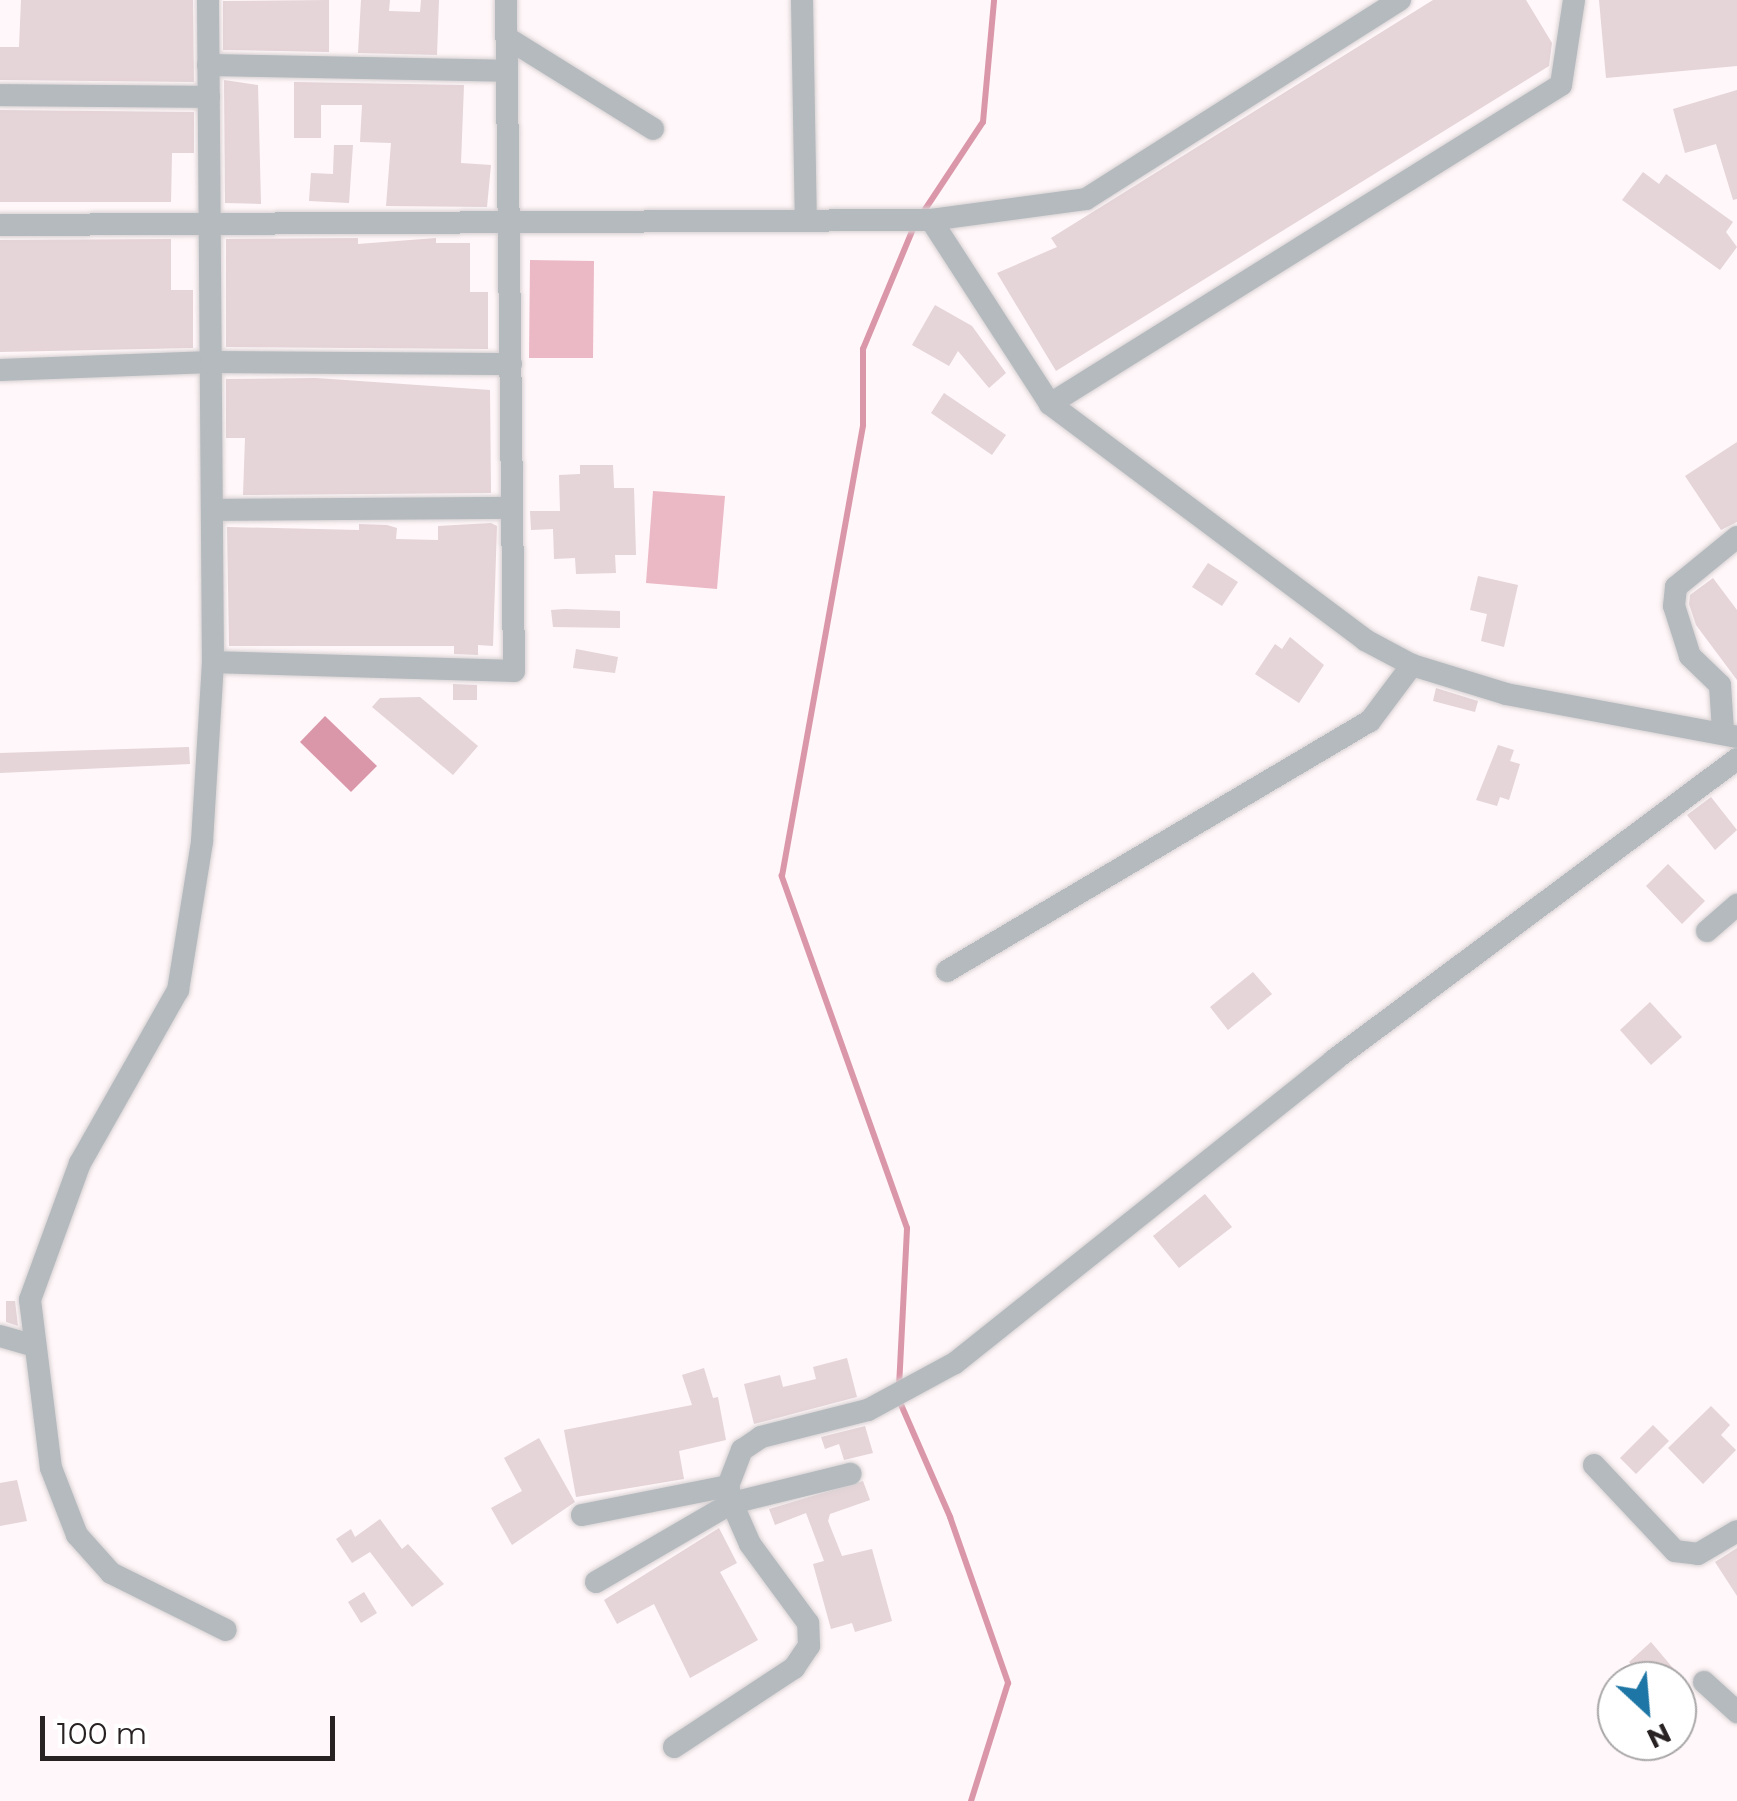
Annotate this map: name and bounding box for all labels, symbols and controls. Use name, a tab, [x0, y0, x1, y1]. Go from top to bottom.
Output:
north arrow	[1597, 1661, 1697, 1761]
scale bar	[45, 1696, 340, 1758]
text: 100 m	[57, 1715, 147, 1752]
text: N	[1642, 1716, 1677, 1756]

